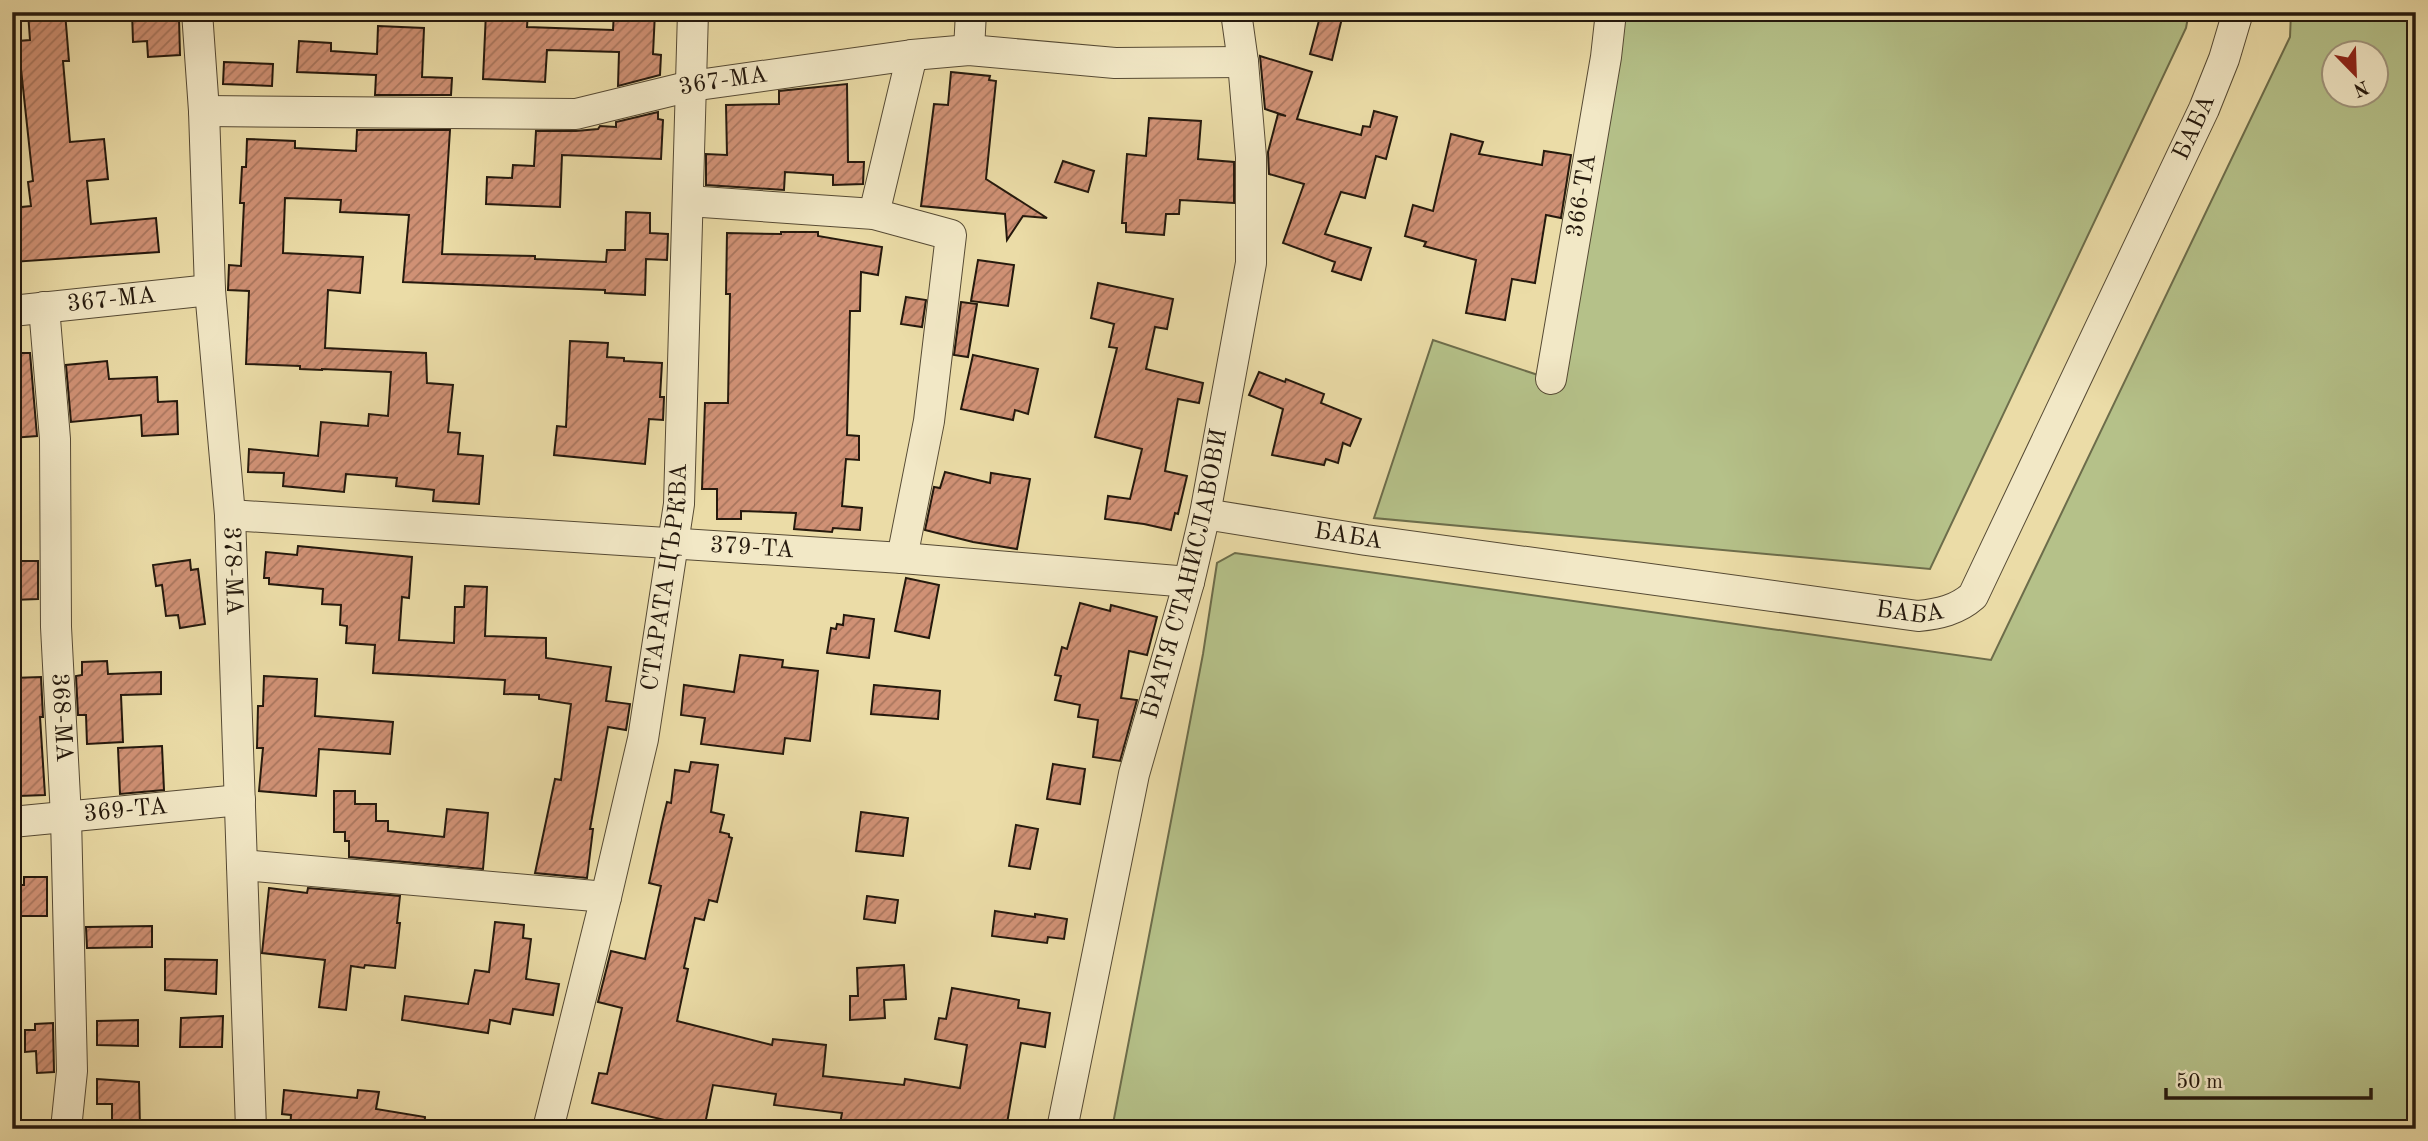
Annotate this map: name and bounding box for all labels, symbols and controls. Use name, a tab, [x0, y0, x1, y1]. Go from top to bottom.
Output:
north arrow	[2320, 38, 2390, 108]
street label: 367-МА	[677, 63, 769, 100]
text: N	[2350, 76, 2371, 99]
street label: БАБА	[2169, 92, 2220, 164]
street label: 366-ТА	[1563, 152, 1601, 239]
street label: 367-МА	[66, 284, 157, 317]
street label: БРАТЯ СТАНИСЛАВОВИ	[1138, 427, 1232, 722]
street label: СТАРАТА ЦЪРКВА	[639, 463, 692, 693]
street label: БАБА	[1312, 520, 1384, 554]
street label: 378-МА	[218, 526, 245, 616]
street label: 379-ТА	[709, 534, 795, 563]
street label: БАБА	[1874, 598, 1946, 629]
street label: 368-МА	[46, 672, 75, 763]
street label: 369-ТА	[82, 795, 169, 827]
scale bar	[2166, 1057, 2370, 1101]
text: 50 m	[2176, 1072, 2223, 1093]

